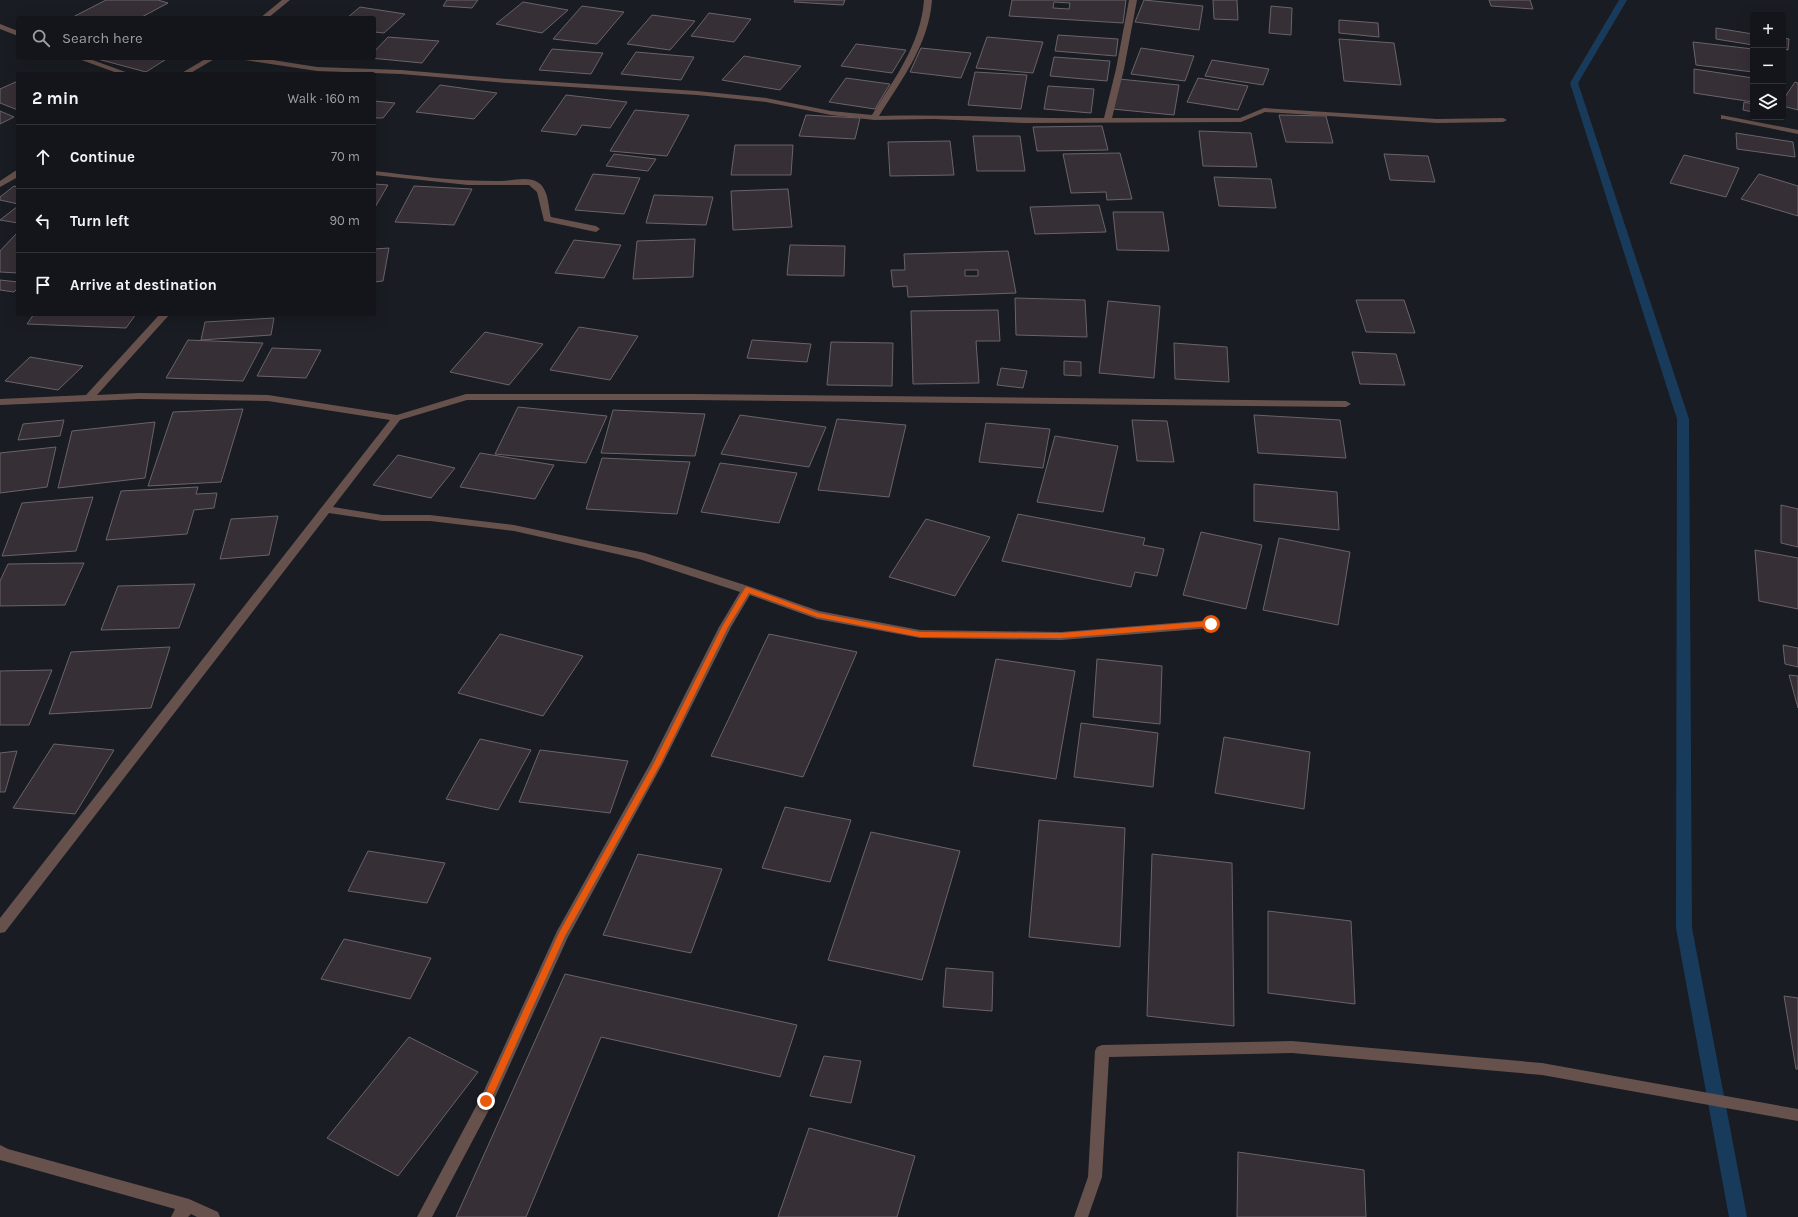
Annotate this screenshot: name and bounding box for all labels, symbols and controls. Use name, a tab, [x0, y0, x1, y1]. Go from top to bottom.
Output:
map controls	[1750, 12, 1786, 120]
button: +	[1750, 12, 1786, 48]
search box	[16, 16, 376, 60]
icon: search	[30, 27, 52, 49]
text: Search here	[62, 29, 143, 47]
button: −	[1750, 48, 1786, 84]
button: layers	[1750, 84, 1786, 120]
text: 2 min	[32, 88, 79, 108]
text: Walk · 160 m	[287, 91, 360, 106]
icon: ahead	[32, 146, 54, 168]
text: Continue	[70, 148, 135, 166]
text: 70 m	[331, 149, 360, 164]
icon: left	[32, 210, 54, 232]
text: Turn left	[70, 212, 129, 230]
text: 90 m	[329, 213, 360, 228]
icon: arrive	[32, 274, 54, 296]
text: Arrive at destination	[70, 276, 217, 294]
route start	[1202, 615, 1220, 633]
route end	[477, 1092, 495, 1110]

